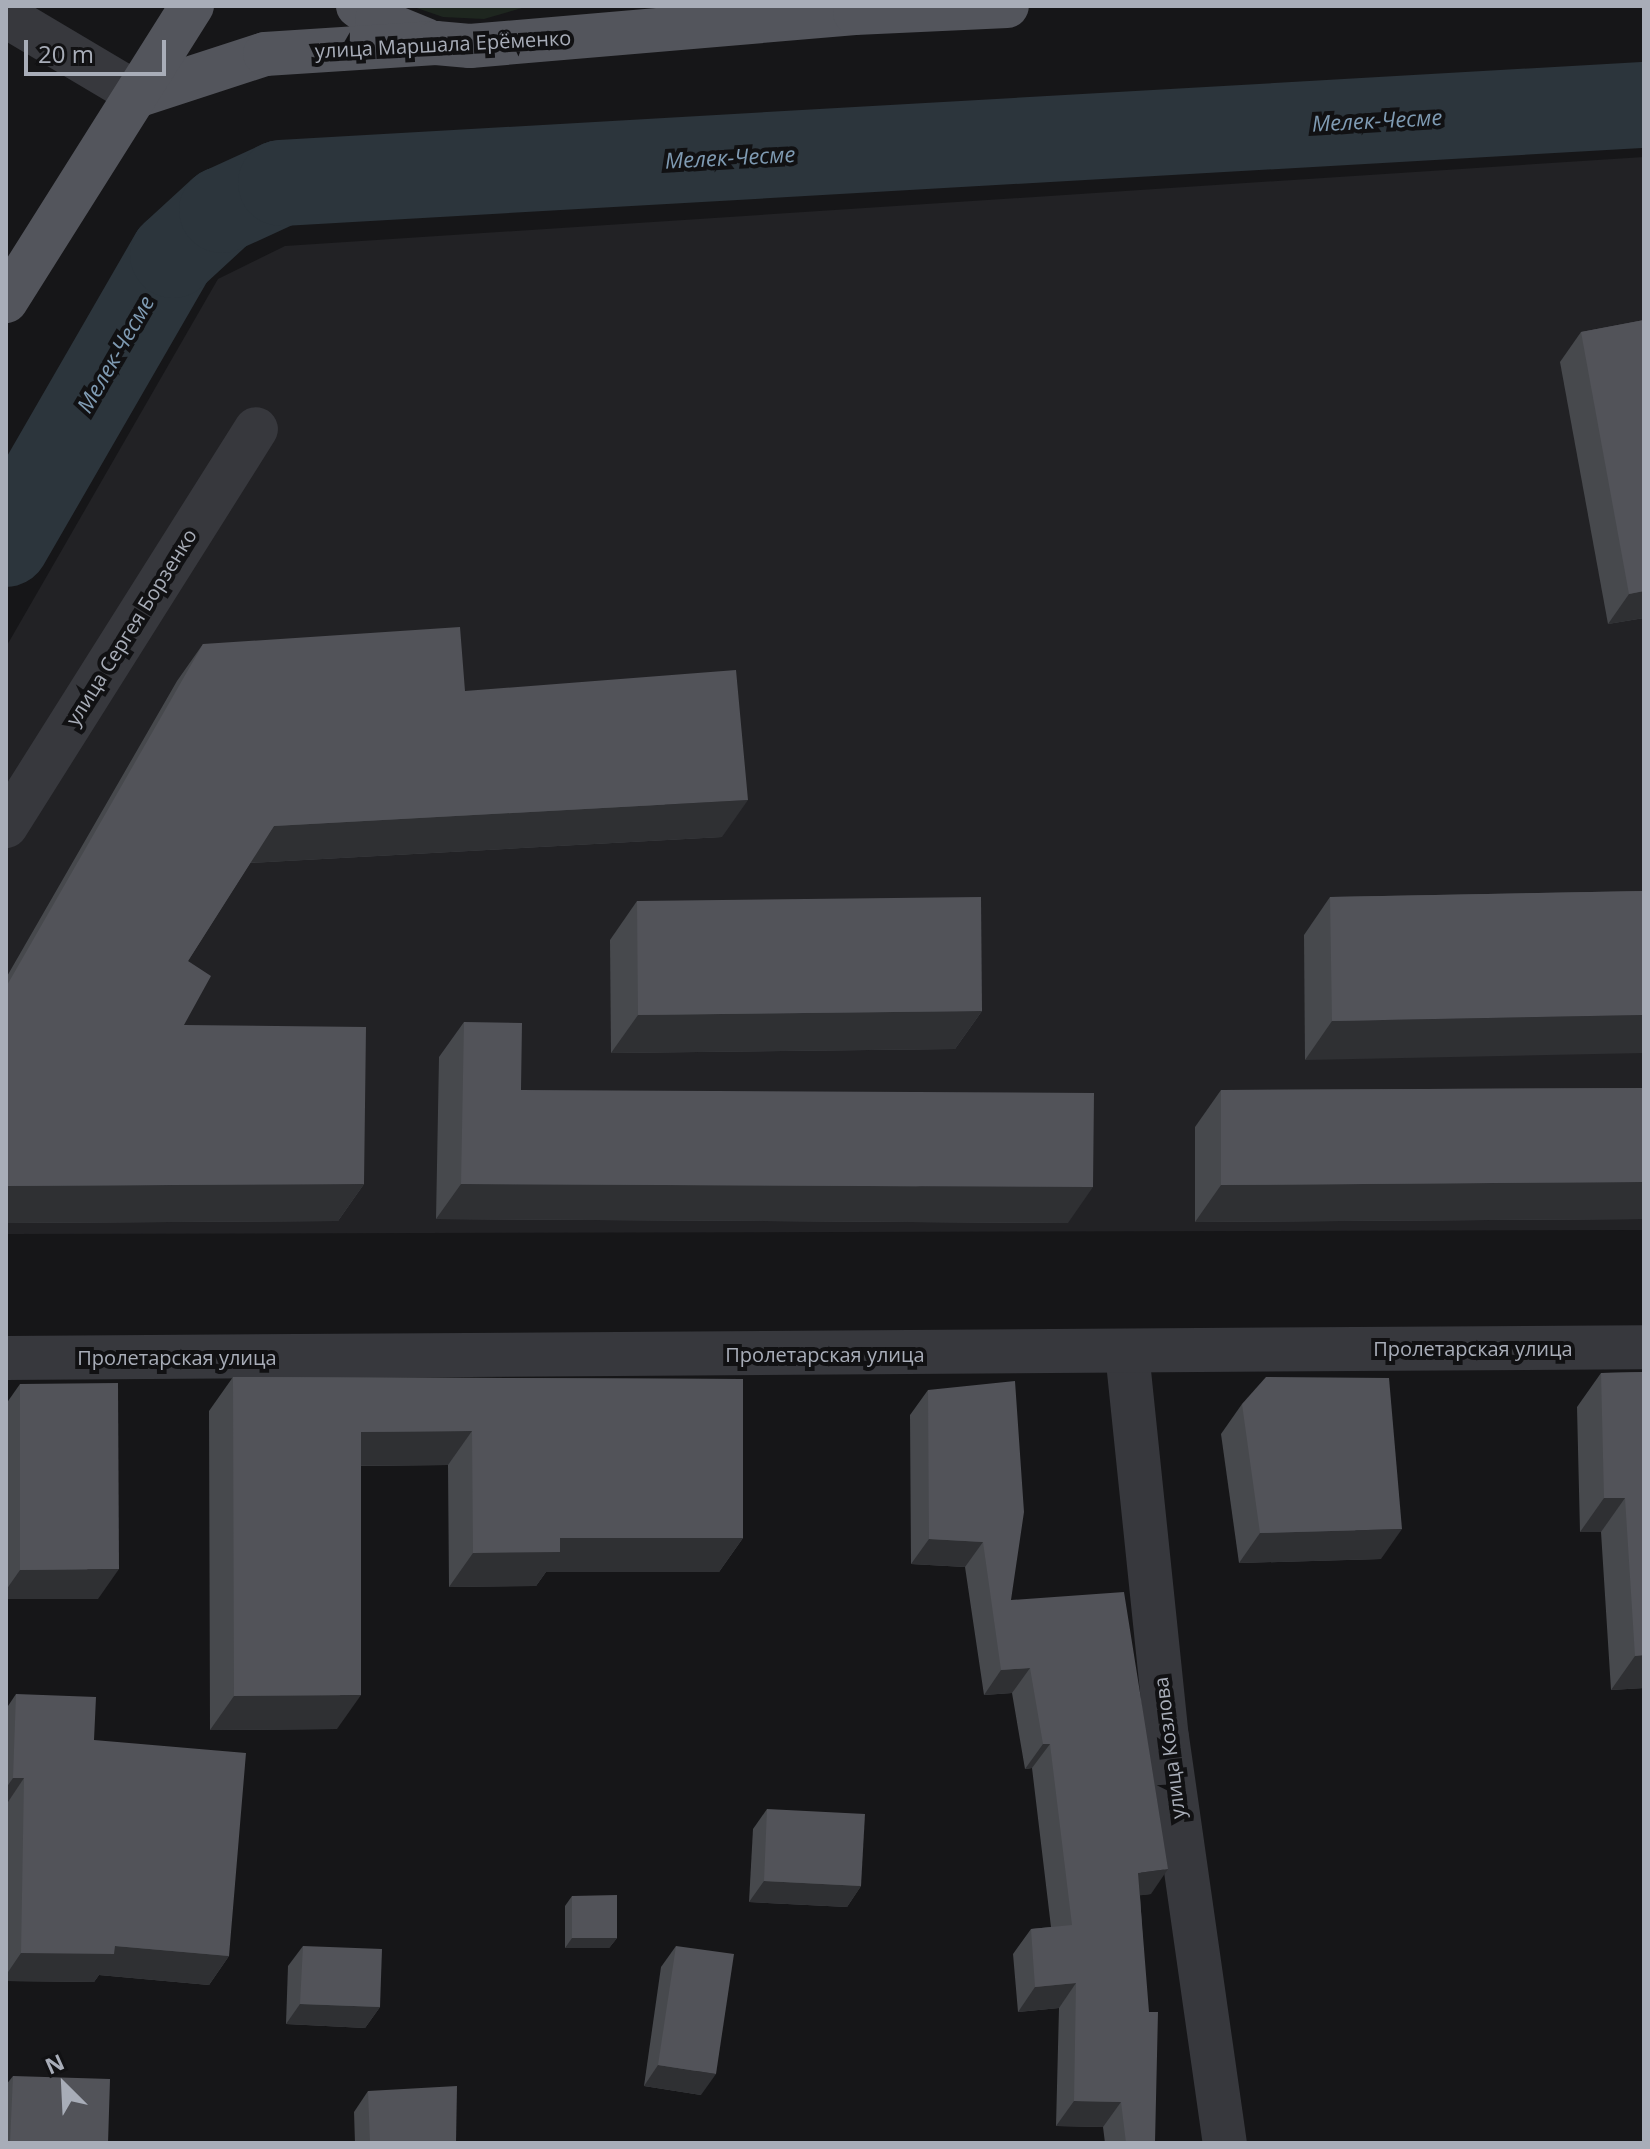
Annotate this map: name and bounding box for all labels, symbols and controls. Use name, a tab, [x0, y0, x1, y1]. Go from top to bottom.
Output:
scale bar	[28, 24, 170, 74]
street label: улица Маршала Ерёменко	[314, 25, 572, 63]
text: 20 m	[38, 37, 94, 70]
water label: Мелек-Чесме	[1311, 103, 1443, 137]
water label: Мелек-Чесме	[664, 140, 796, 174]
water label: Мелек-Чесме	[71, 291, 159, 417]
street label: улица Сергея Борзенко	[61, 524, 201, 730]
street label: Пролетарская улица	[1373, 1336, 1573, 1360]
street label: Пролетарская улица	[725, 1342, 925, 1366]
street label: Пролетарская улица	[77, 1345, 277, 1369]
street label: улица Козлова	[1148, 1676, 1190, 1820]
north arrow	[24, 2045, 104, 2125]
text: N	[40, 2046, 69, 2080]

